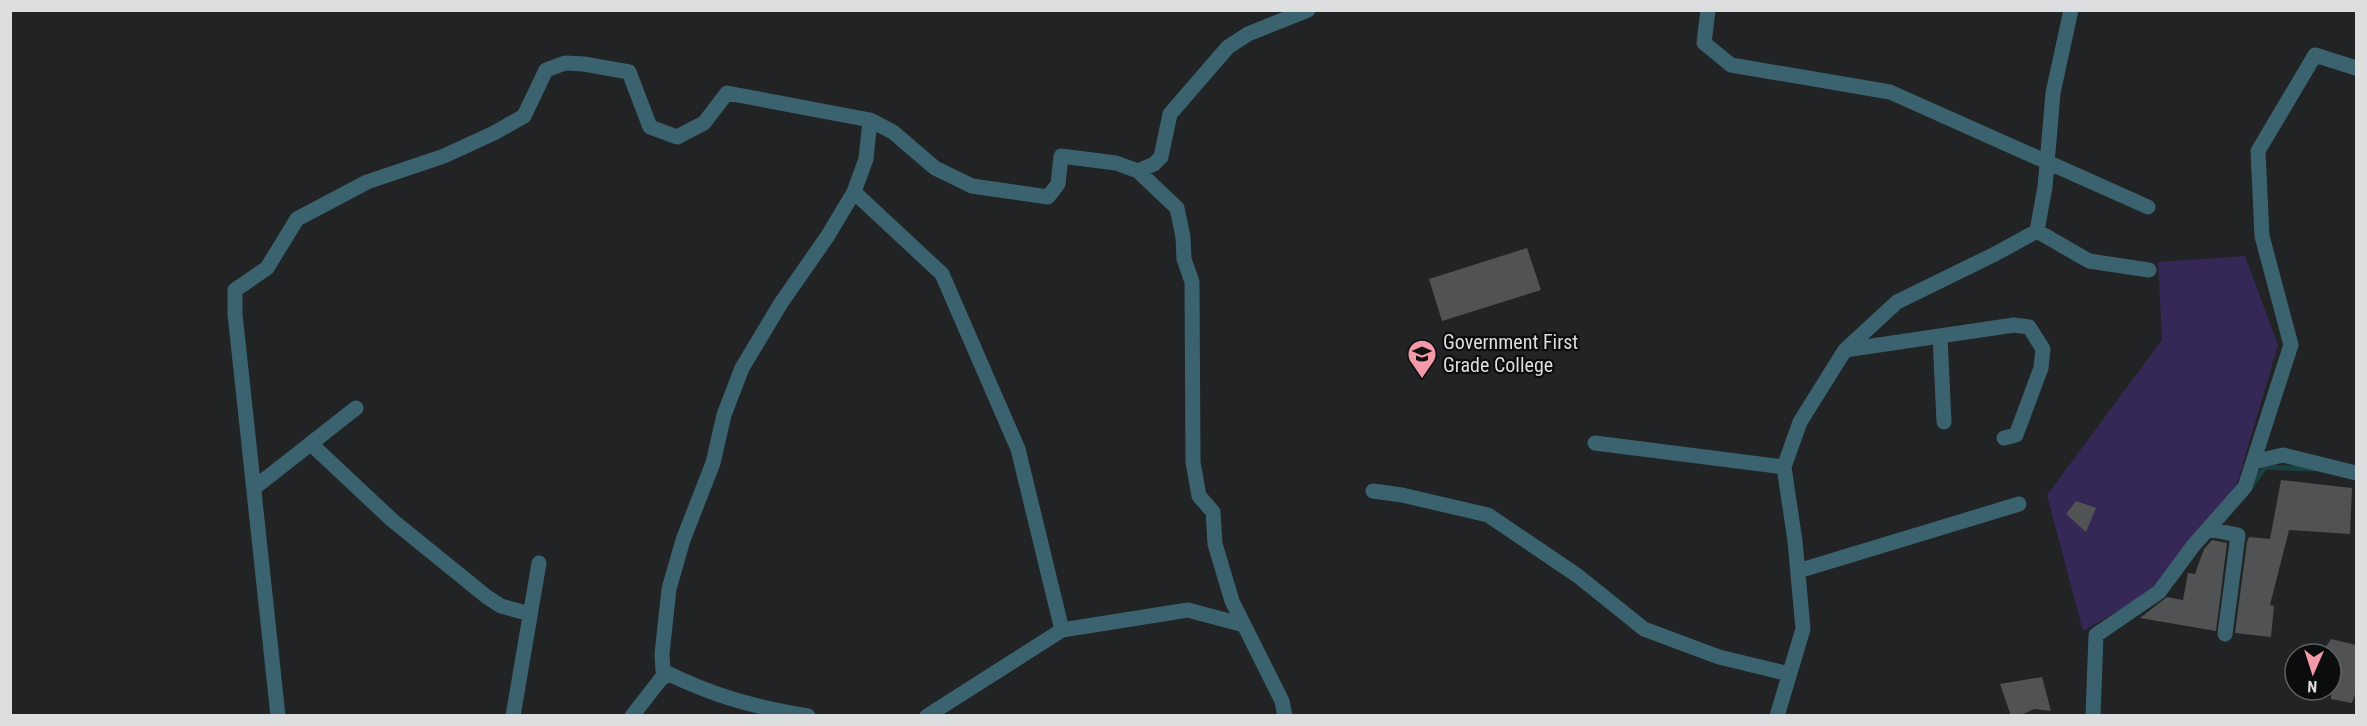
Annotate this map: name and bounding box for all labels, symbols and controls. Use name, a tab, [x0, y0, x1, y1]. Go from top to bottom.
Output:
place label: Government First Grade College	[1443, 330, 1578, 377]
school or university icon: Government First Grade College	[1406, 338, 1438, 380]
north arrow	[2283, 642, 2343, 702]
text: N	[2307, 677, 2318, 696]

